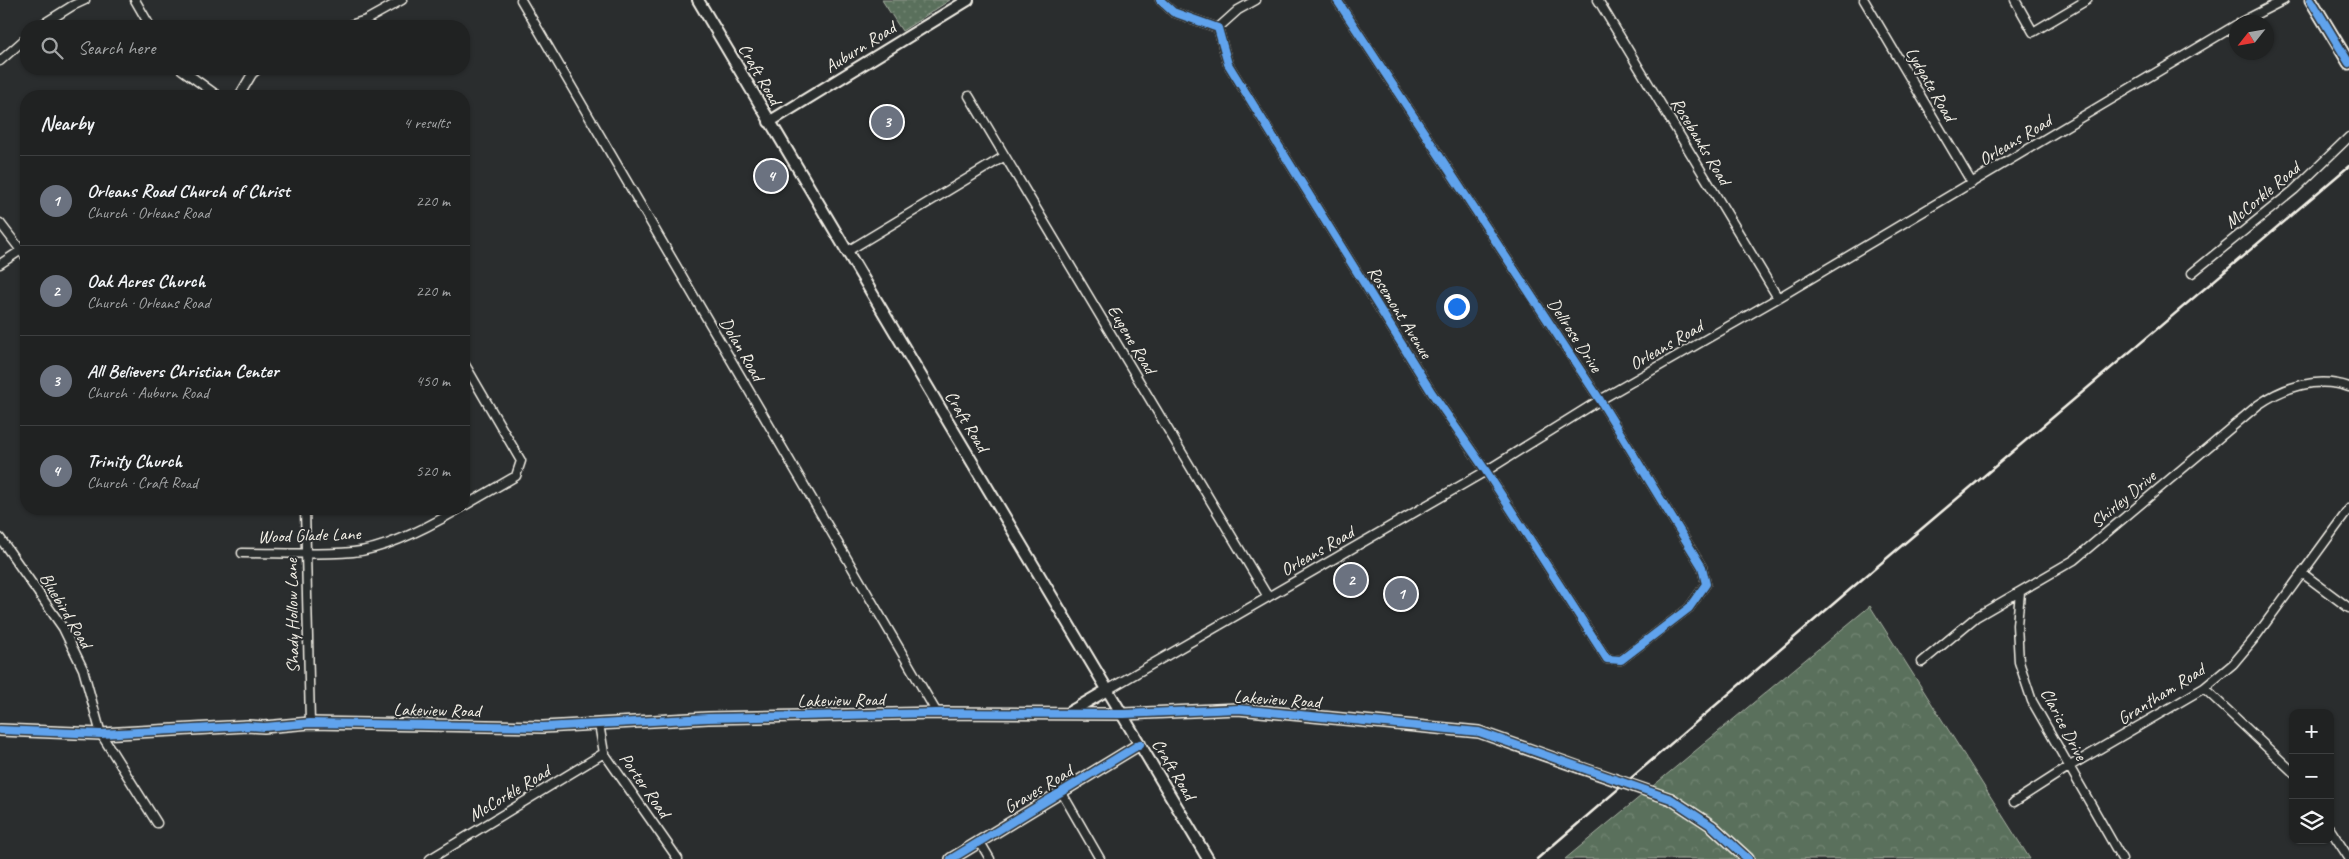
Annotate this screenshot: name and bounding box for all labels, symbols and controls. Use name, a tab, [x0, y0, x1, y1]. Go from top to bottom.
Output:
street label: Auburn Road	[820, 15, 902, 77]
north arrow	[2229, 15, 2274, 60]
search box	[20, 20, 470, 75]
icon: search	[38, 34, 66, 62]
text: Search here	[78, 36, 155, 60]
street label: Craft Road	[734, 39, 788, 111]
street label: Lydgate Road	[1901, 43, 1962, 127]
street label: Rosebanks Road	[1666, 93, 1737, 191]
pin: 3	[871, 103, 903, 141]
street label: Orleans Road	[1975, 108, 2058, 170]
text: Nearby	[40, 110, 93, 136]
text: 4 results	[403, 113, 450, 133]
street label: McCorkle Road	[2220, 155, 2306, 233]
pin: 4	[755, 157, 787, 195]
text: Orleans Road Church of Christ	[87, 179, 289, 203]
text: 1	[52, 191, 60, 211]
text: 220 m	[416, 191, 450, 211]
text: Church · Orleans Road	[87, 203, 210, 223]
street label: Rosemont Avenue	[1363, 262, 1438, 363]
text: Oak Acres Church	[87, 269, 205, 293]
text: 2	[52, 281, 60, 301]
text: 220 m	[416, 281, 450, 301]
text: Church · Orleans Road	[87, 293, 210, 313]
your location	[1444, 294, 1470, 320]
street label: Dellrose Drive	[1543, 294, 1608, 377]
street label: Eugene Road	[1103, 300, 1163, 380]
street label: Dolan Road	[715, 313, 770, 387]
street label: Orleans Road	[1625, 314, 1709, 375]
text: All Believers Christian Center	[87, 359, 279, 383]
text: 3	[52, 371, 60, 391]
text: 450 m	[416, 371, 450, 391]
text: Church · Auburn Road	[87, 383, 209, 403]
street label: Craft Road	[940, 386, 995, 458]
text: Trinity Church	[87, 449, 182, 473]
text: 4	[52, 461, 60, 481]
text: 520 m	[416, 461, 450, 481]
street label: Shirley Drive	[2086, 465, 2161, 533]
text: Church · Craft Road	[87, 473, 198, 493]
street label: Orleans Road	[1276, 520, 1360, 581]
street label: Wood Glade Lane	[257, 522, 362, 548]
street label: Shady Hollow Lane	[280, 557, 304, 674]
pin: 2	[1335, 561, 1367, 599]
street label: Bluebird Road	[35, 568, 99, 654]
pin: 1	[1385, 575, 1417, 613]
street label: Grantham Road	[2113, 657, 2211, 730]
street label: Clarice Drive	[2036, 684, 2093, 765]
street label: Lakeview Road	[1233, 685, 1324, 713]
street label: Lakeview Road	[797, 688, 888, 712]
street label: Lakeview Road	[393, 698, 484, 722]
map controls	[2289, 709, 2334, 844]
button: +	[2289, 709, 2334, 754]
street label: Craft Road	[1147, 734, 1202, 806]
street label: Porter Road	[615, 748, 677, 824]
button: −	[2289, 754, 2334, 799]
street label: Graves Road	[1000, 758, 1079, 818]
street label: McCorkle Road	[464, 759, 556, 826]
button: layers	[2289, 799, 2334, 844]

